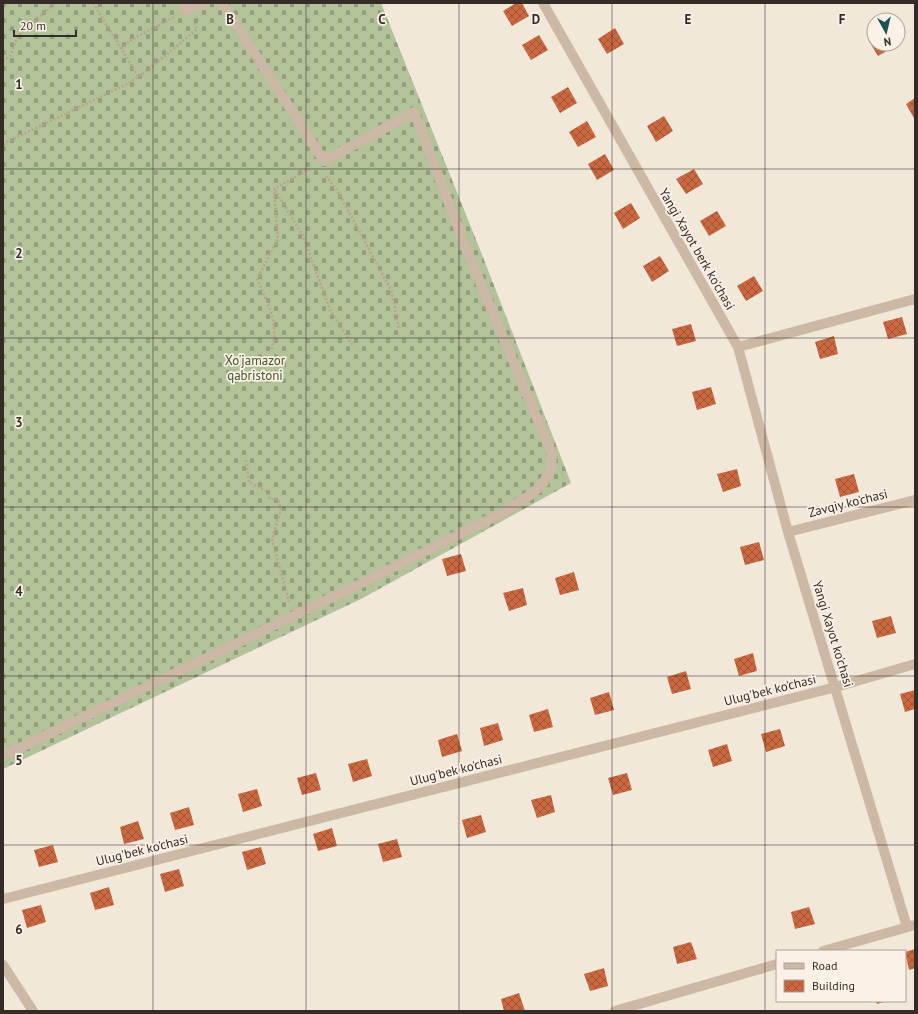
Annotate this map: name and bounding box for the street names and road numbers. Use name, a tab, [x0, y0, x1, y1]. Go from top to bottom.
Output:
street label: Yangi Xayot berk ko'chasi	[655, 185, 739, 313]
street label: Zavqiy ko'chasi	[807, 485, 889, 521]
street label: Yangi Xayot ko'chasi	[809, 579, 857, 689]
street label: Ulug'bek ko'chasi	[722, 670, 818, 710]
street label: Ulug'bek ko'chasi	[408, 750, 504, 790]
street label: Ulug'bek ko'chasi	[94, 830, 190, 870]

